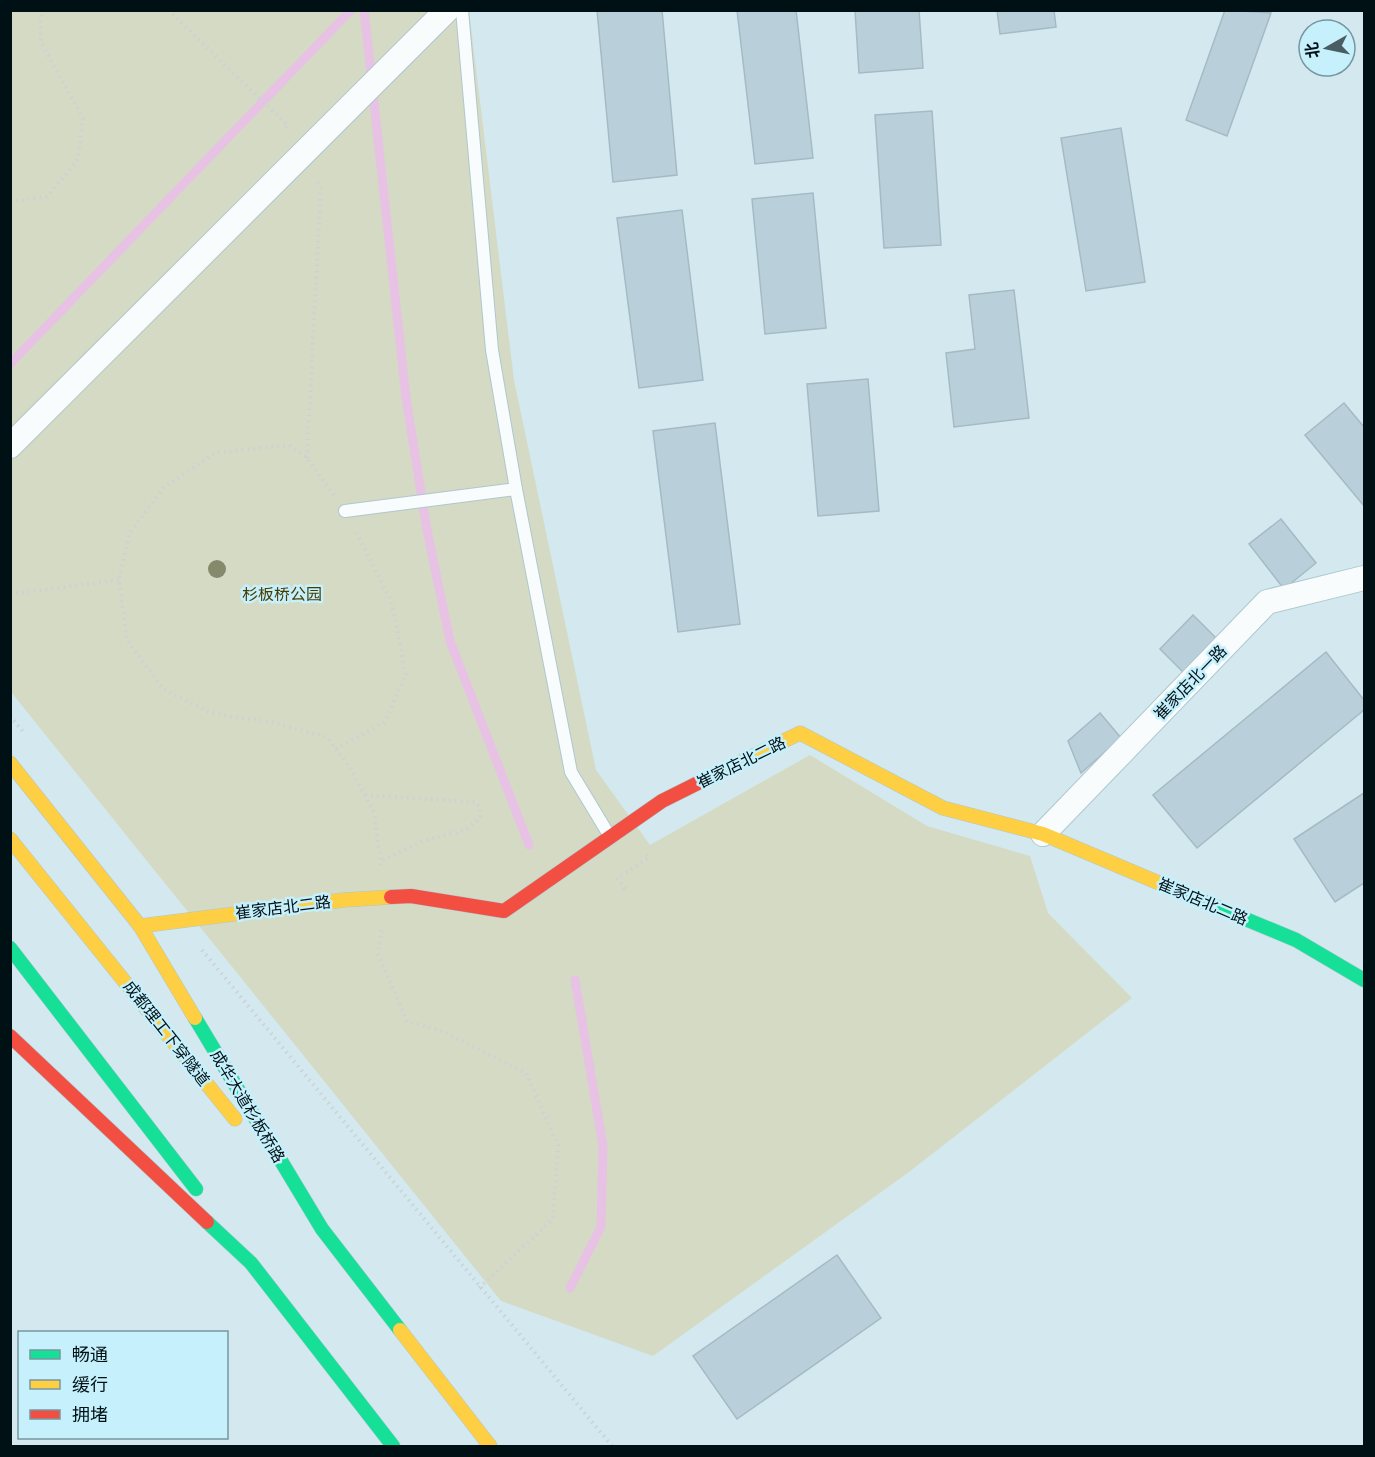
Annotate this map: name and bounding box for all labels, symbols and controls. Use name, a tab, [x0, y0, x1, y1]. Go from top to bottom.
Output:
north arrow	[1297, 18, 1357, 78]
text: 北	[1302, 41, 1324, 60]
park label: 杉板桥公园	[242, 585, 322, 605]
street label: 崔家店北一路	[1150, 641, 1231, 724]
street label: 崔家店北二路	[694, 733, 789, 793]
street label: 崔家店北二路	[1155, 874, 1251, 930]
street label: 崔家店北二路	[234, 892, 332, 924]
street label: 成都理工下穿隧道	[119, 977, 213, 1090]
street label: 成华大道杉板桥路	[206, 1046, 289, 1167]
legend	[18, 1331, 228, 1439]
text: 畅通	[72, 1344, 108, 1366]
text: 缓行	[72, 1374, 108, 1396]
text: 拥堵	[72, 1404, 108, 1426]

